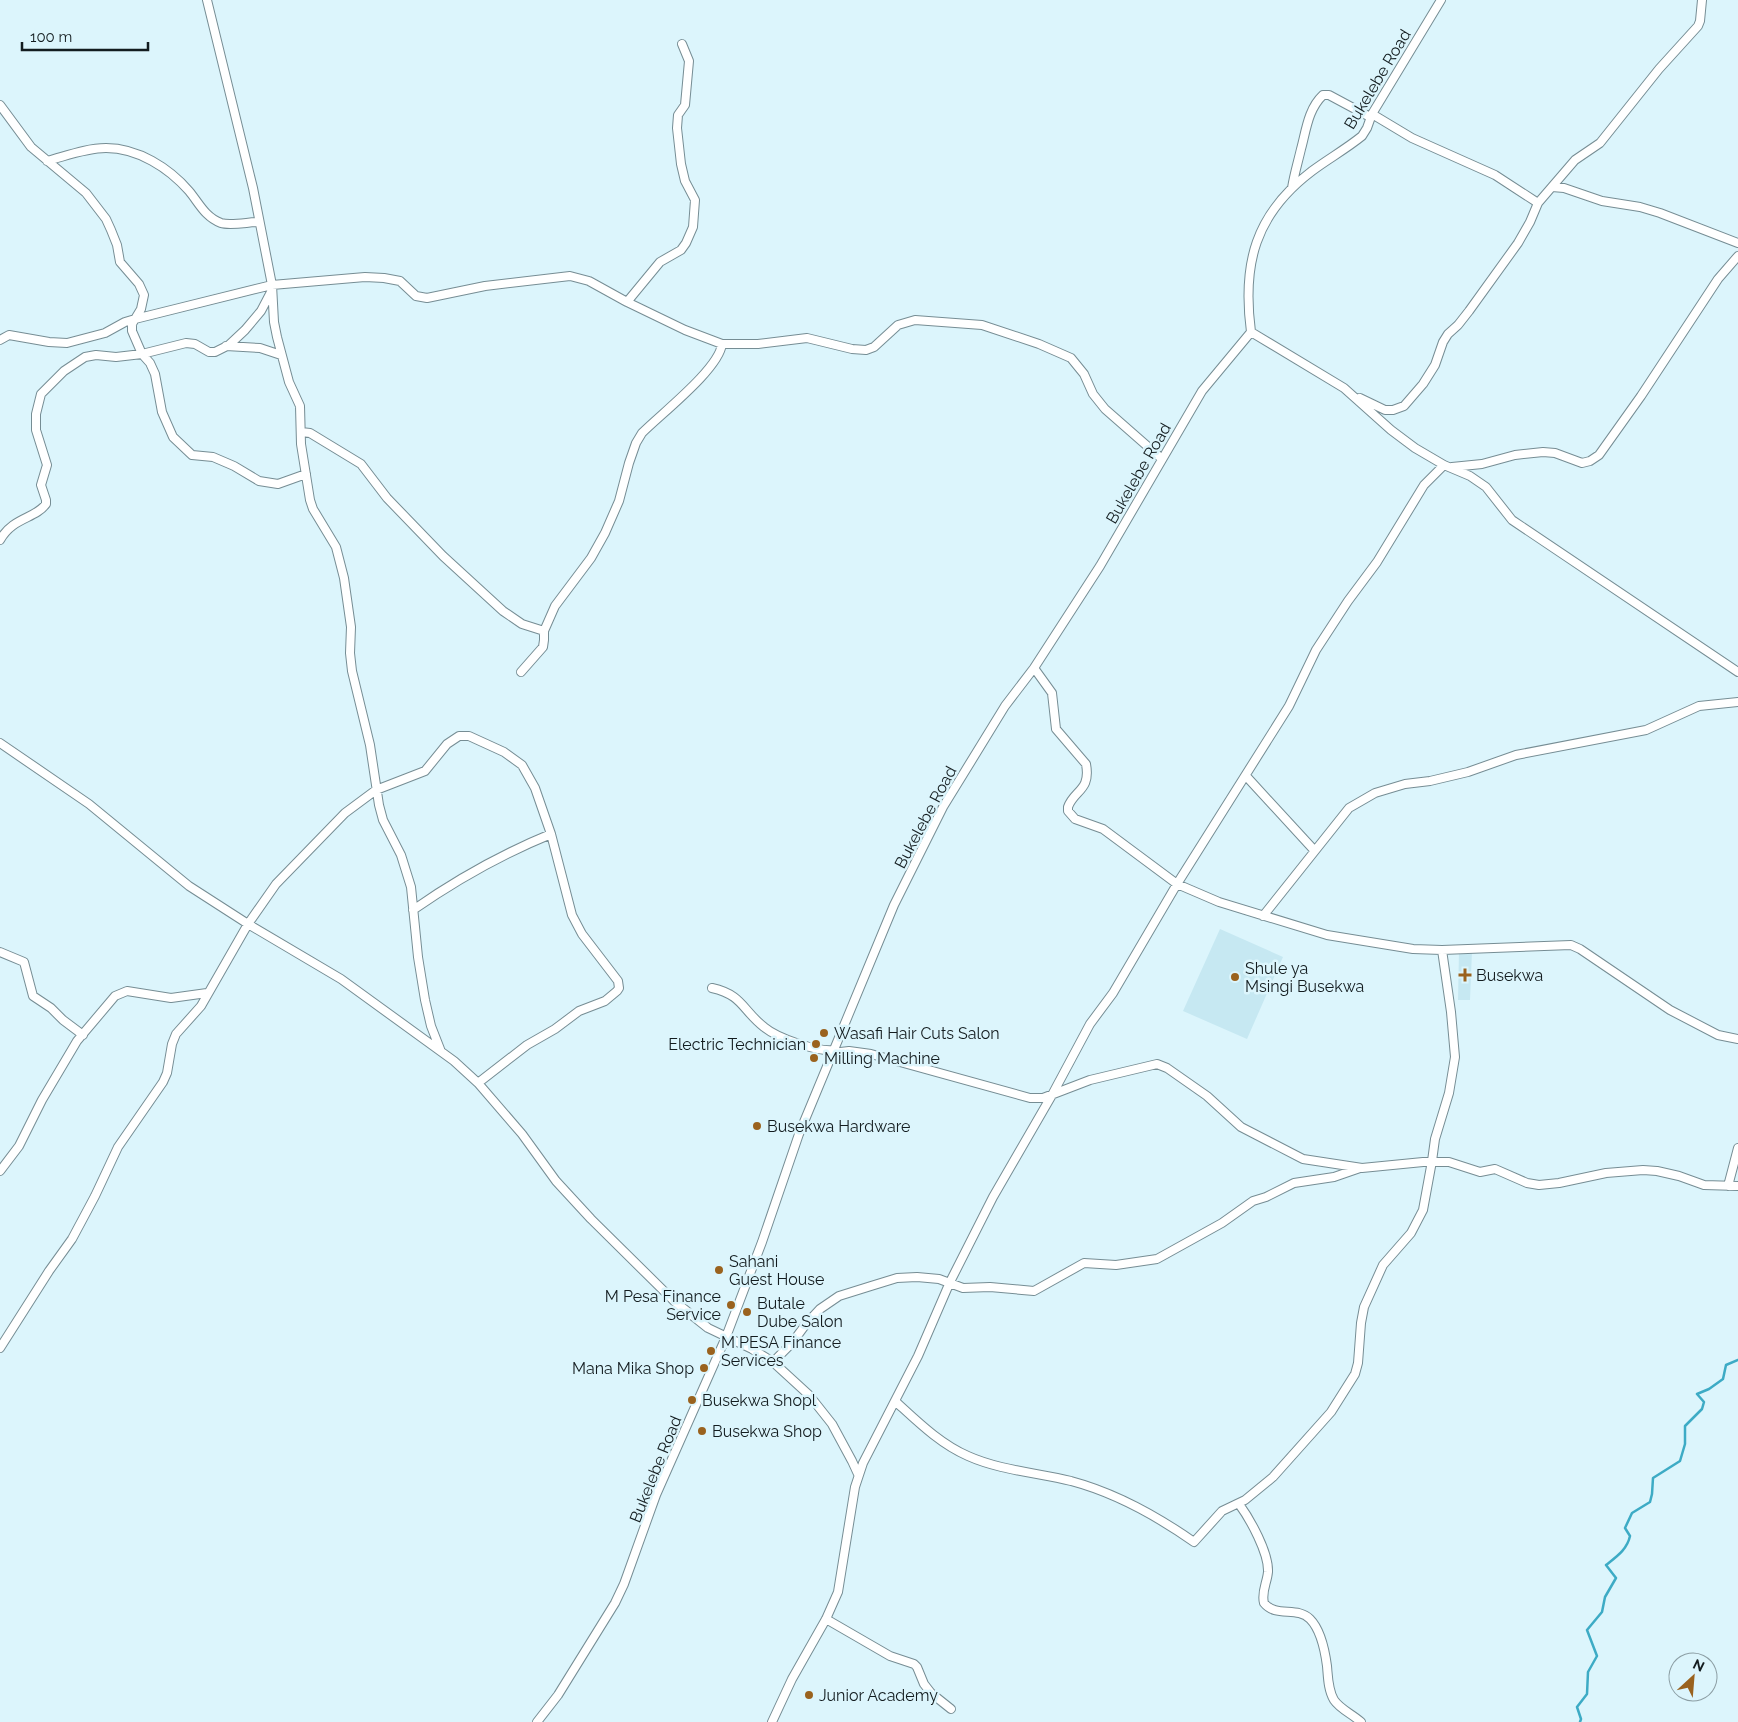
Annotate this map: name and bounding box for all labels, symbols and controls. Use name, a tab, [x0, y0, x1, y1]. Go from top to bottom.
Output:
scale bar	[22, 20, 149, 52]
street label: Bukelebe Road	[1340, 26, 1415, 133]
text: 100 m	[30, 28, 72, 46]
street label: Bukelebe Road	[1102, 420, 1175, 527]
street label: Bukelebe Road	[891, 763, 960, 872]
place label: Shule ya Msingi Busekwa	[1245, 959, 1364, 996]
place label: Busekwa	[1476, 966, 1543, 985]
marker: Busekwa	[1458, 968, 1472, 982]
marker: Shule ya Msingi Busekwa	[1229, 971, 1241, 983]
place label: Wasafi Hair Cuts Salon	[834, 1024, 1000, 1043]
marker: Wasafi Hair Cuts Salon	[818, 1027, 830, 1039]
place label: Electric Technician	[668, 1035, 806, 1054]
marker: Electric Technician	[810, 1038, 822, 1050]
place label: Milling Machine	[824, 1049, 940, 1068]
marker: Milling Machine	[808, 1052, 820, 1064]
place label: Busekwa Hardware	[767, 1117, 910, 1136]
marker: Busekwa Hardware	[751, 1120, 763, 1132]
place label: Sahani Guest House	[729, 1252, 824, 1289]
marker: Sahani Guest House	[713, 1264, 725, 1276]
place label: M Pesa Finance Service	[605, 1287, 721, 1324]
place label: Butale Dube Salon	[757, 1294, 843, 1331]
marker: M Pesa Finance Service	[725, 1299, 737, 1311]
marker: Butale Dube Salon	[741, 1306, 753, 1318]
place label: M PESA Finance Services	[721, 1333, 841, 1370]
marker: M PESA Finance Services	[705, 1345, 717, 1357]
place label: Mana Mika Shop	[572, 1359, 694, 1378]
marker: Mana Mika Shop	[698, 1362, 710, 1374]
place label: Busekwa Shopl	[702, 1391, 817, 1410]
marker: Busekwa Shopl	[686, 1394, 698, 1406]
street label: Bukelebe Road	[625, 1413, 685, 1525]
place label: Busekwa Shop	[712, 1422, 822, 1441]
marker: Busekwa Shop	[696, 1425, 708, 1437]
north arrow	[1668, 1652, 1718, 1702]
text: N	[1690, 1656, 1707, 1675]
place label: Junior Academy	[819, 1686, 938, 1705]
marker: Junior Academy	[803, 1689, 815, 1701]

